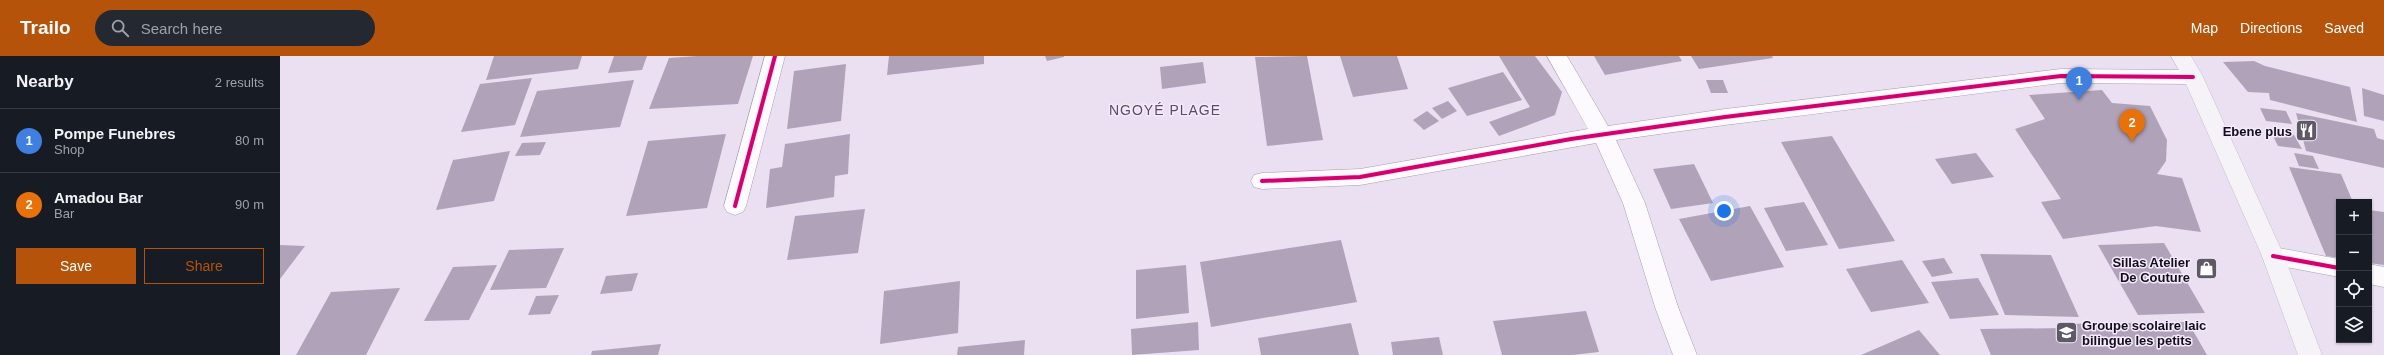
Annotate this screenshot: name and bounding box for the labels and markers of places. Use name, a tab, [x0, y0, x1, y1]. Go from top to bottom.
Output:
pin: 1	[2066, 67, 2092, 100]
pin: 2	[2119, 109, 2145, 142]
restaurant icon: Ebene plus	[2294, 118, 2320, 144]
place label: Ebene plus	[2223, 124, 2292, 139]
place label: Sillas Atelier De Couture	[2112, 255, 2190, 285]
shop icon: Sillas Atelier De Couture	[2193, 256, 2219, 282]
place label: Groupe scolaire laic bilingue les petits	[2082, 318, 2206, 348]
school or university icon: Groupe scolaire laic bilingue les petits	[2054, 319, 2080, 345]

